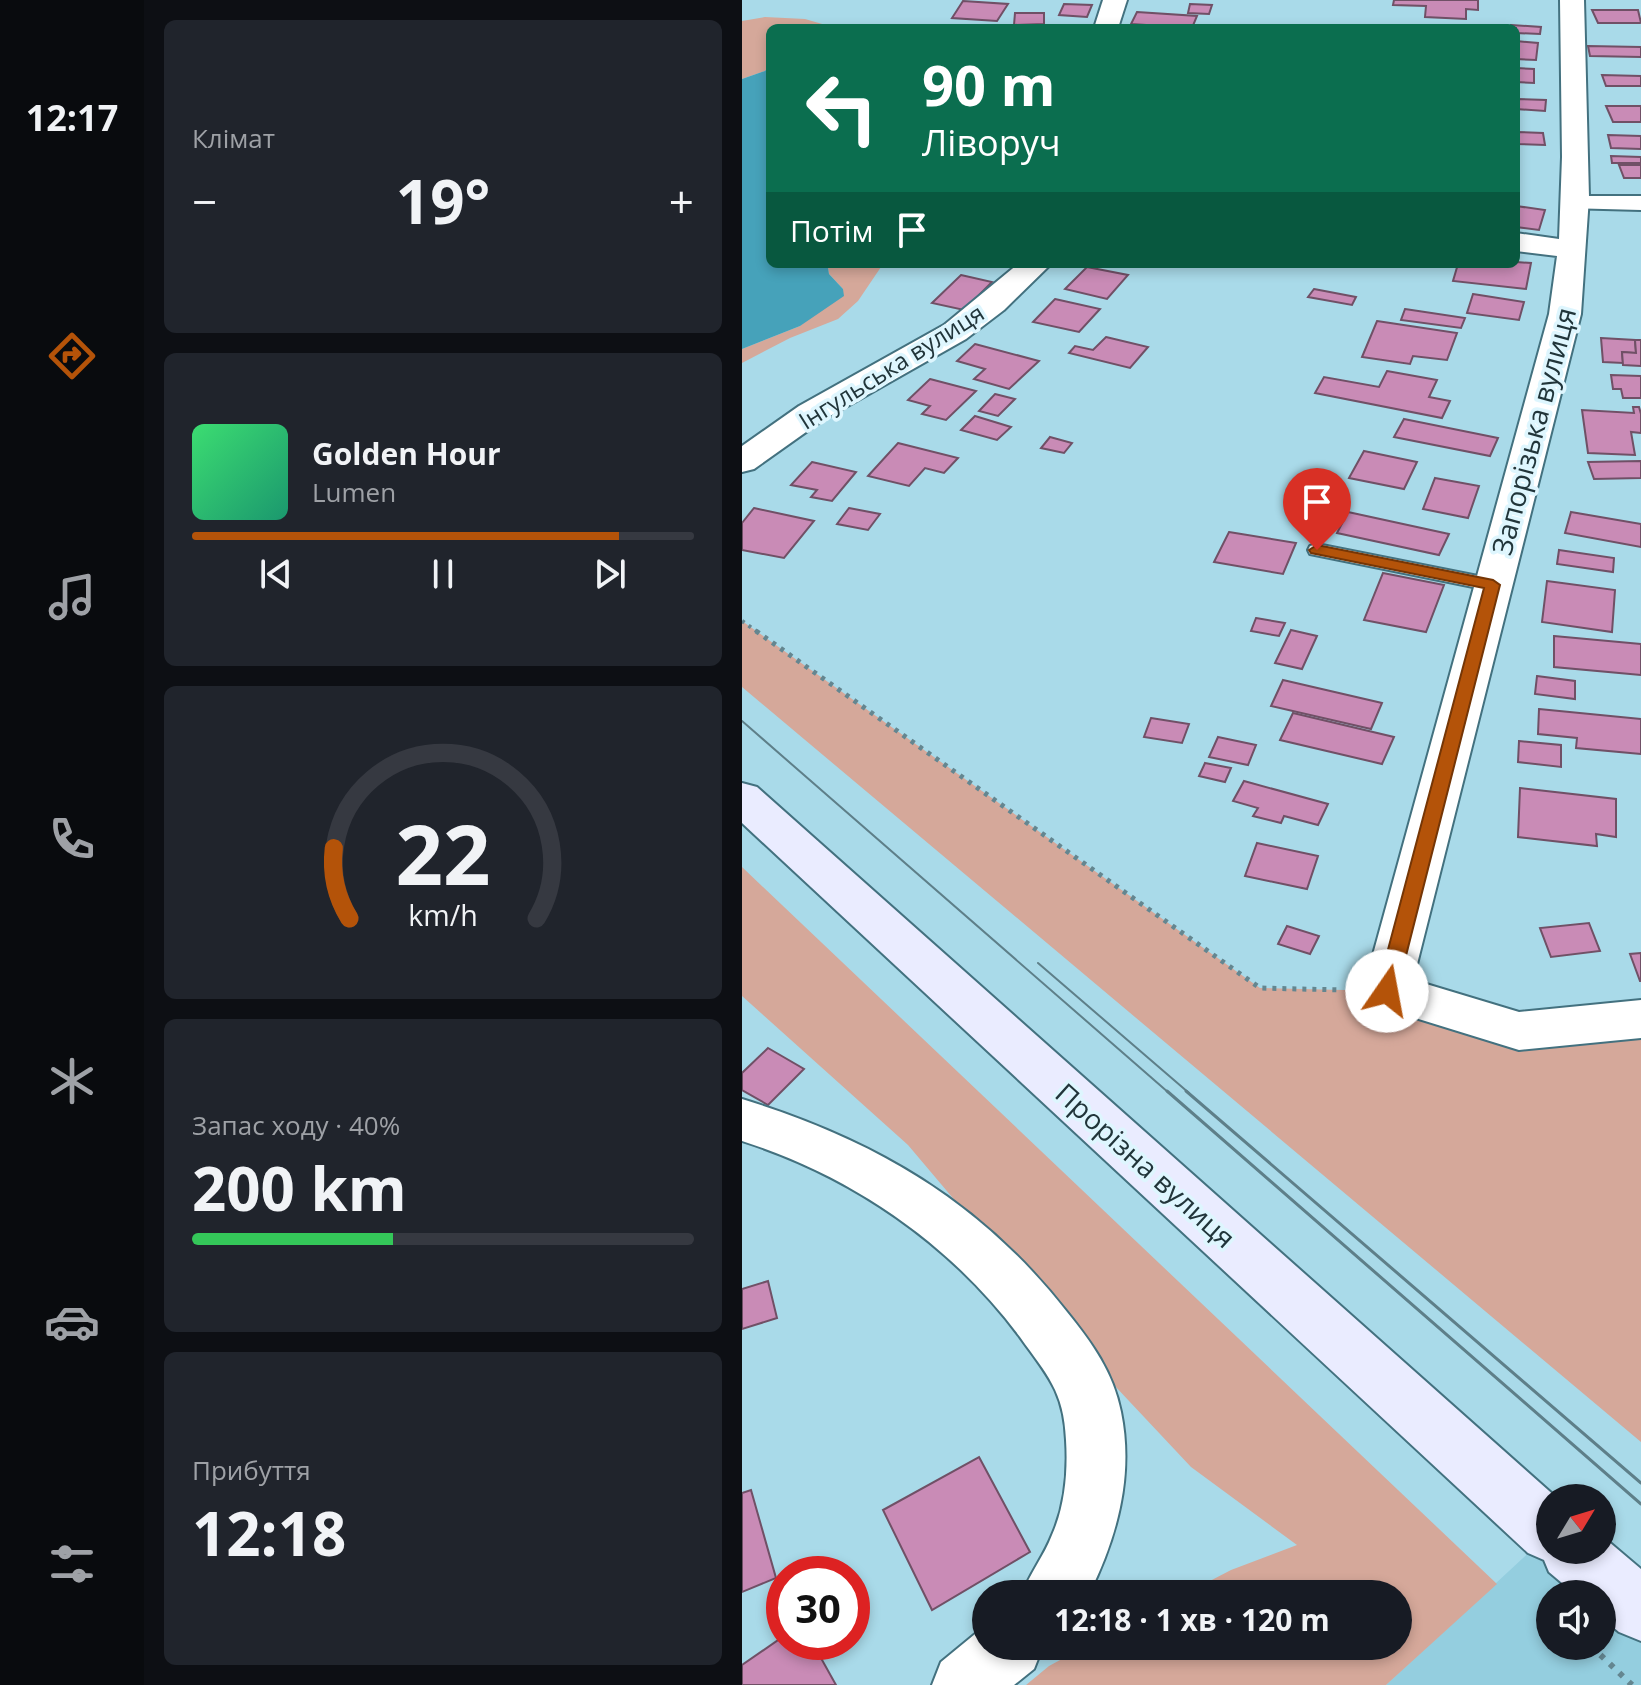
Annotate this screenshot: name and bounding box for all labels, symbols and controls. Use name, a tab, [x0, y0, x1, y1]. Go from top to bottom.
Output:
text: 90 m	[922, 46, 1056, 122]
icon: left	[790, 56, 894, 160]
text: 12:17	[26, 93, 118, 142]
text: Ліворуч	[922, 118, 1061, 167]
text: Клімат	[192, 120, 275, 156]
text: 19°	[396, 160, 490, 242]
text: −	[192, 171, 217, 231]
text: +	[669, 171, 694, 231]
icon: arrive	[890, 208, 934, 252]
text: Потім	[790, 210, 874, 251]
street label: Інгульська вулиця	[792, 296, 990, 436]
street label: Запорізька вулиця	[1482, 303, 1584, 559]
icon: directions	[44, 328, 100, 384]
text: Golden Hour	[312, 433, 501, 474]
pin	[1283, 468, 1351, 550]
text: Lumen	[312, 474, 396, 510]
icon: arrive	[1295, 480, 1339, 524]
icon: previous	[254, 552, 298, 596]
icon: pause	[421, 552, 465, 596]
icon: next	[588, 552, 632, 596]
icon: music	[44, 569, 100, 625]
text: 22	[395, 795, 491, 908]
icon: phone	[44, 811, 100, 867]
text: km/h	[408, 895, 478, 934]
position arrow	[1345, 949, 1429, 1033]
icon: climate	[44, 1053, 100, 1109]
street label: Прорізна вулиця	[1048, 1074, 1244, 1256]
text: Запас ходу · 40%	[192, 1107, 400, 1143]
text: 200 km	[192, 1147, 407, 1229]
icon: car	[44, 1294, 100, 1350]
text: Прибуття	[192, 1452, 311, 1488]
north arrow	[1536, 1484, 1616, 1564]
map controls	[1536, 1484, 1616, 1660]
text: 12:18	[192, 1492, 346, 1574]
icon: filters	[44, 1536, 100, 1592]
speed limit sign: 30	[766, 1556, 870, 1660]
button: sound	[1536, 1580, 1616, 1660]
text: 12:18 · 1 хв · 120 m	[1054, 1599, 1330, 1640]

